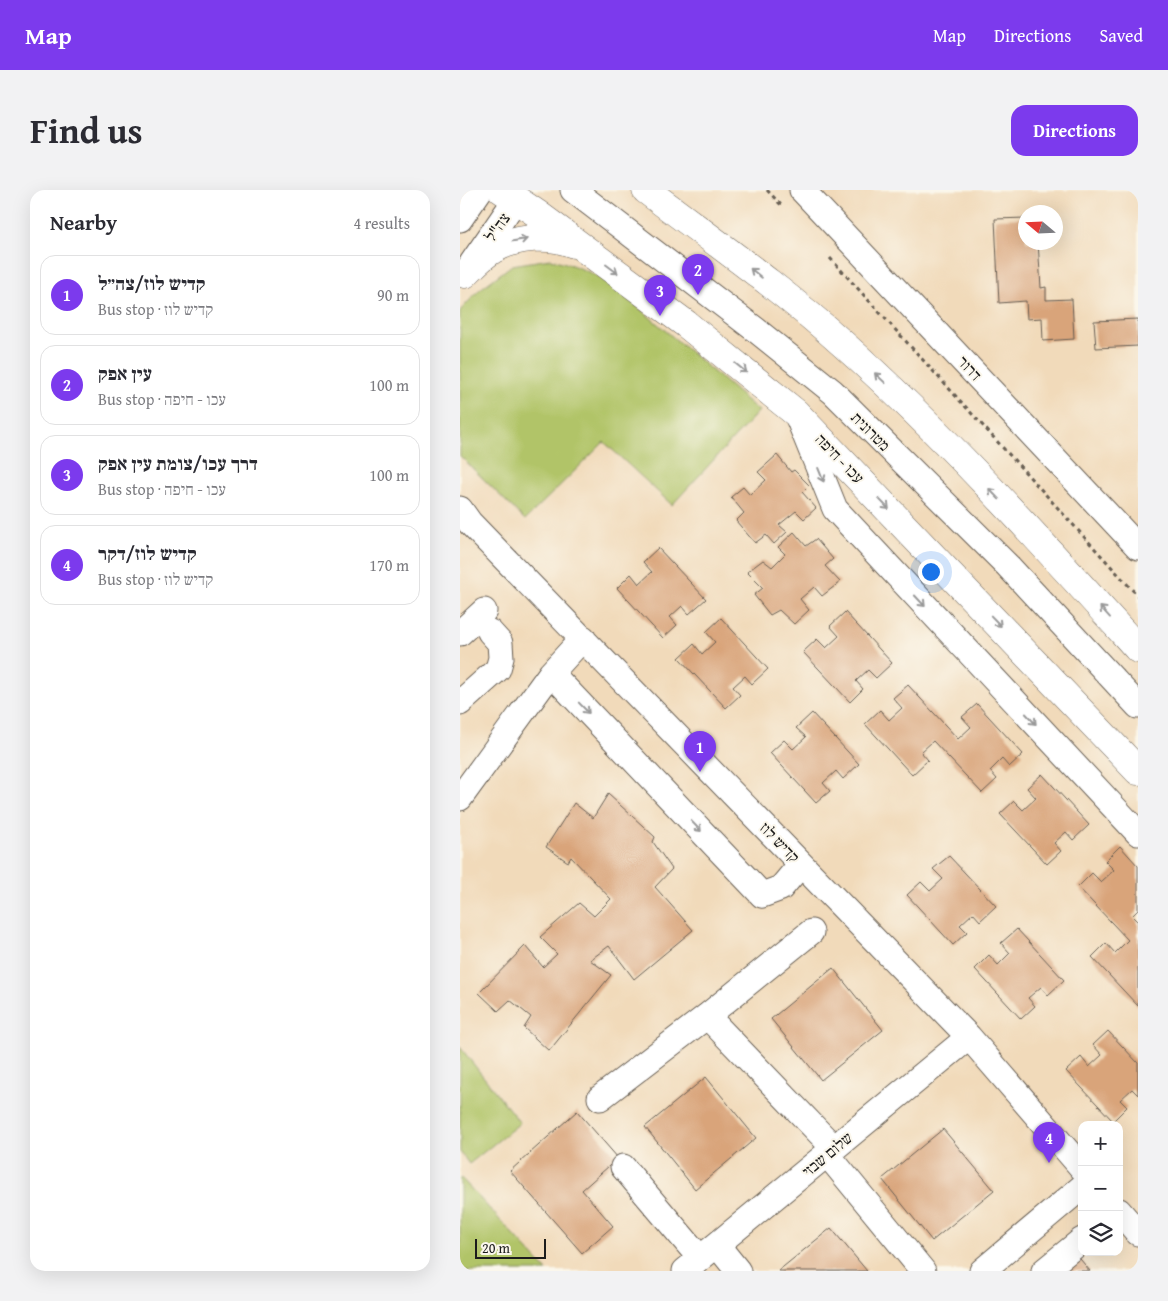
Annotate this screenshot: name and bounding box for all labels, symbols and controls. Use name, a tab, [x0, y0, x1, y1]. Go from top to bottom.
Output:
text: Map	[25, 18, 72, 53]
text: Map	[933, 22, 966, 49]
text: Directions	[994, 22, 1071, 49]
text: Saved	[1099, 22, 1143, 49]
text: Find us	[30, 105, 143, 156]
button: Directions	[1011, 105, 1138, 156]
north arrow	[1018, 205, 1063, 250]
text: Nearby	[50, 207, 117, 238]
street label: צה"ל	[478, 207, 516, 247]
text: 4 results	[353, 211, 410, 235]
one-way arrow	[511, 234, 527, 244]
pin: 2	[682, 254, 714, 295]
one-way arrow	[605, 263, 618, 274]
one-way arrow	[750, 268, 763, 279]
text: קדיש לוז/צה״ל	[98, 269, 206, 297]
pin: 3	[644, 275, 676, 316]
text: 1	[63, 283, 71, 307]
text: 90 m	[377, 283, 409, 307]
text: Bus stop · קדיש לוז	[98, 297, 213, 321]
street label: דרור	[952, 350, 988, 386]
text: עין אפק	[98, 359, 152, 387]
one-way arrow	[734, 363, 747, 374]
one-way arrow	[874, 372, 887, 384]
text: 2	[63, 373, 71, 397]
text: 100 m	[369, 373, 409, 397]
text: Bus stop · עכו - חיפה	[98, 387, 226, 411]
street label: מטרונית	[846, 406, 896, 456]
street label: עכו - חיפה	[810, 427, 870, 489]
text: דרך עכו/צומת עין אפק	[98, 449, 258, 477]
text: 3	[63, 463, 71, 487]
text: 100 m	[369, 463, 409, 487]
one-way arrow	[817, 466, 826, 482]
text: Bus stop · עכו - חיפה	[98, 477, 226, 501]
one-way arrow	[988, 487, 1000, 500]
one-way arrow	[878, 498, 890, 510]
text: קדיש לוז/דקר	[98, 539, 197, 567]
text: 4	[63, 553, 71, 577]
text: 170 m	[369, 553, 409, 577]
your location	[918, 559, 944, 585]
text: Bus stop · קדיש לוז	[98, 567, 213, 591]
one-way arrow	[914, 594, 926, 607]
one-way arrow	[1099, 606, 1111, 619]
one-way arrow	[990, 615, 1002, 628]
one-way arrow	[578, 702, 590, 714]
one-way arrow	[1025, 713, 1037, 726]
pin: 1	[684, 731, 716, 772]
street label: קדיש לוז	[754, 816, 806, 868]
one-way arrow	[690, 819, 702, 832]
map controls	[1078, 1121, 1123, 1256]
button: +	[1078, 1121, 1123, 1166]
pin: 4	[1033, 1122, 1065, 1163]
street label: שלום שבזי	[796, 1125, 858, 1182]
button: −	[1078, 1166, 1123, 1211]
button: layers	[1078, 1211, 1123, 1256]
scale bar	[475, 1236, 546, 1259]
text: 20 m	[482, 1238, 510, 1258]

